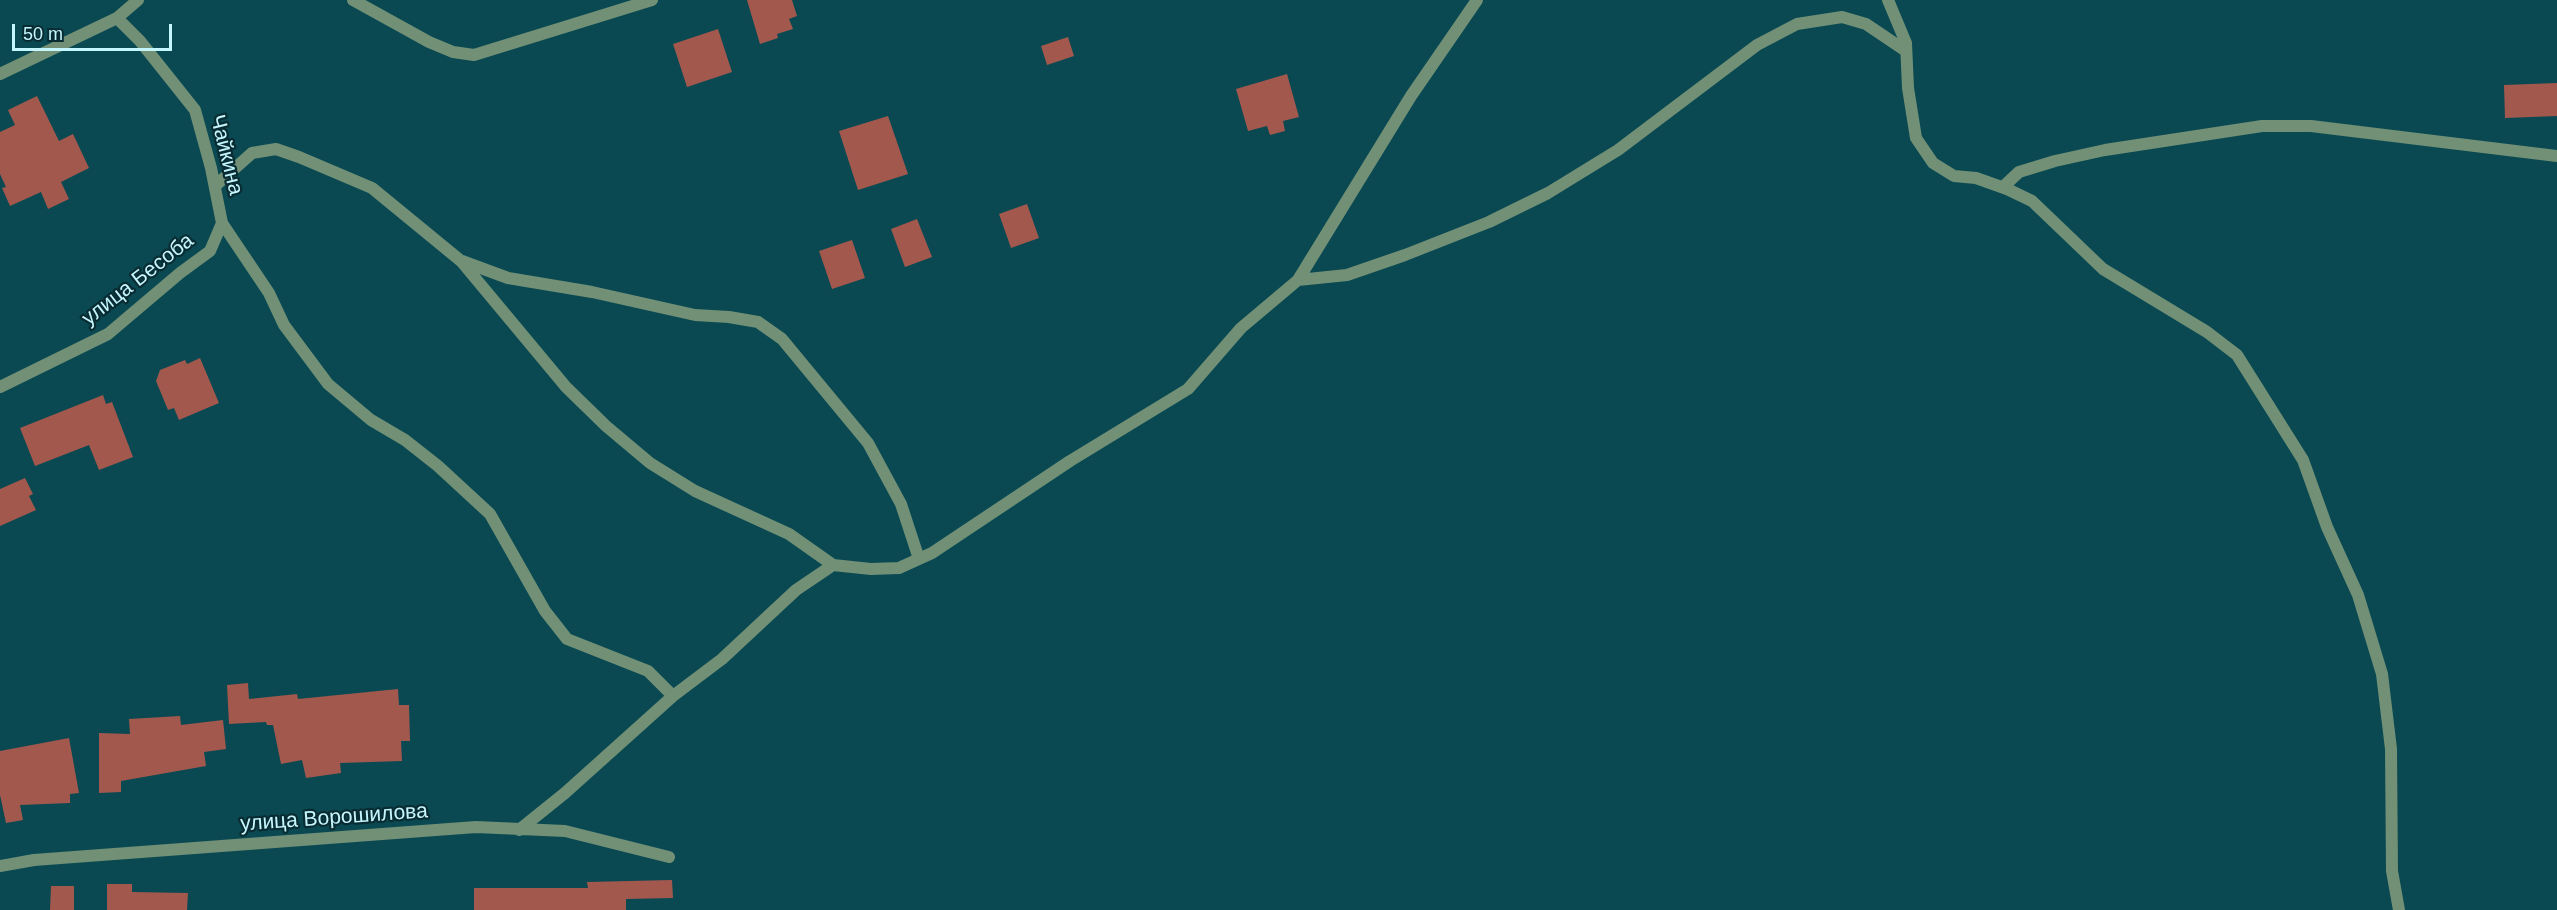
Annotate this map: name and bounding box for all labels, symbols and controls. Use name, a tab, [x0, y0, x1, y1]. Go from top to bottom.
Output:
scale bar	[15, 12, 176, 50]
text: 50 m	[23, 24, 63, 44]
street label: Чайкина	[204, 112, 248, 198]
street label: улица Бесоба	[77, 229, 199, 331]
street label: улица Ворошилова	[239, 799, 429, 837]

